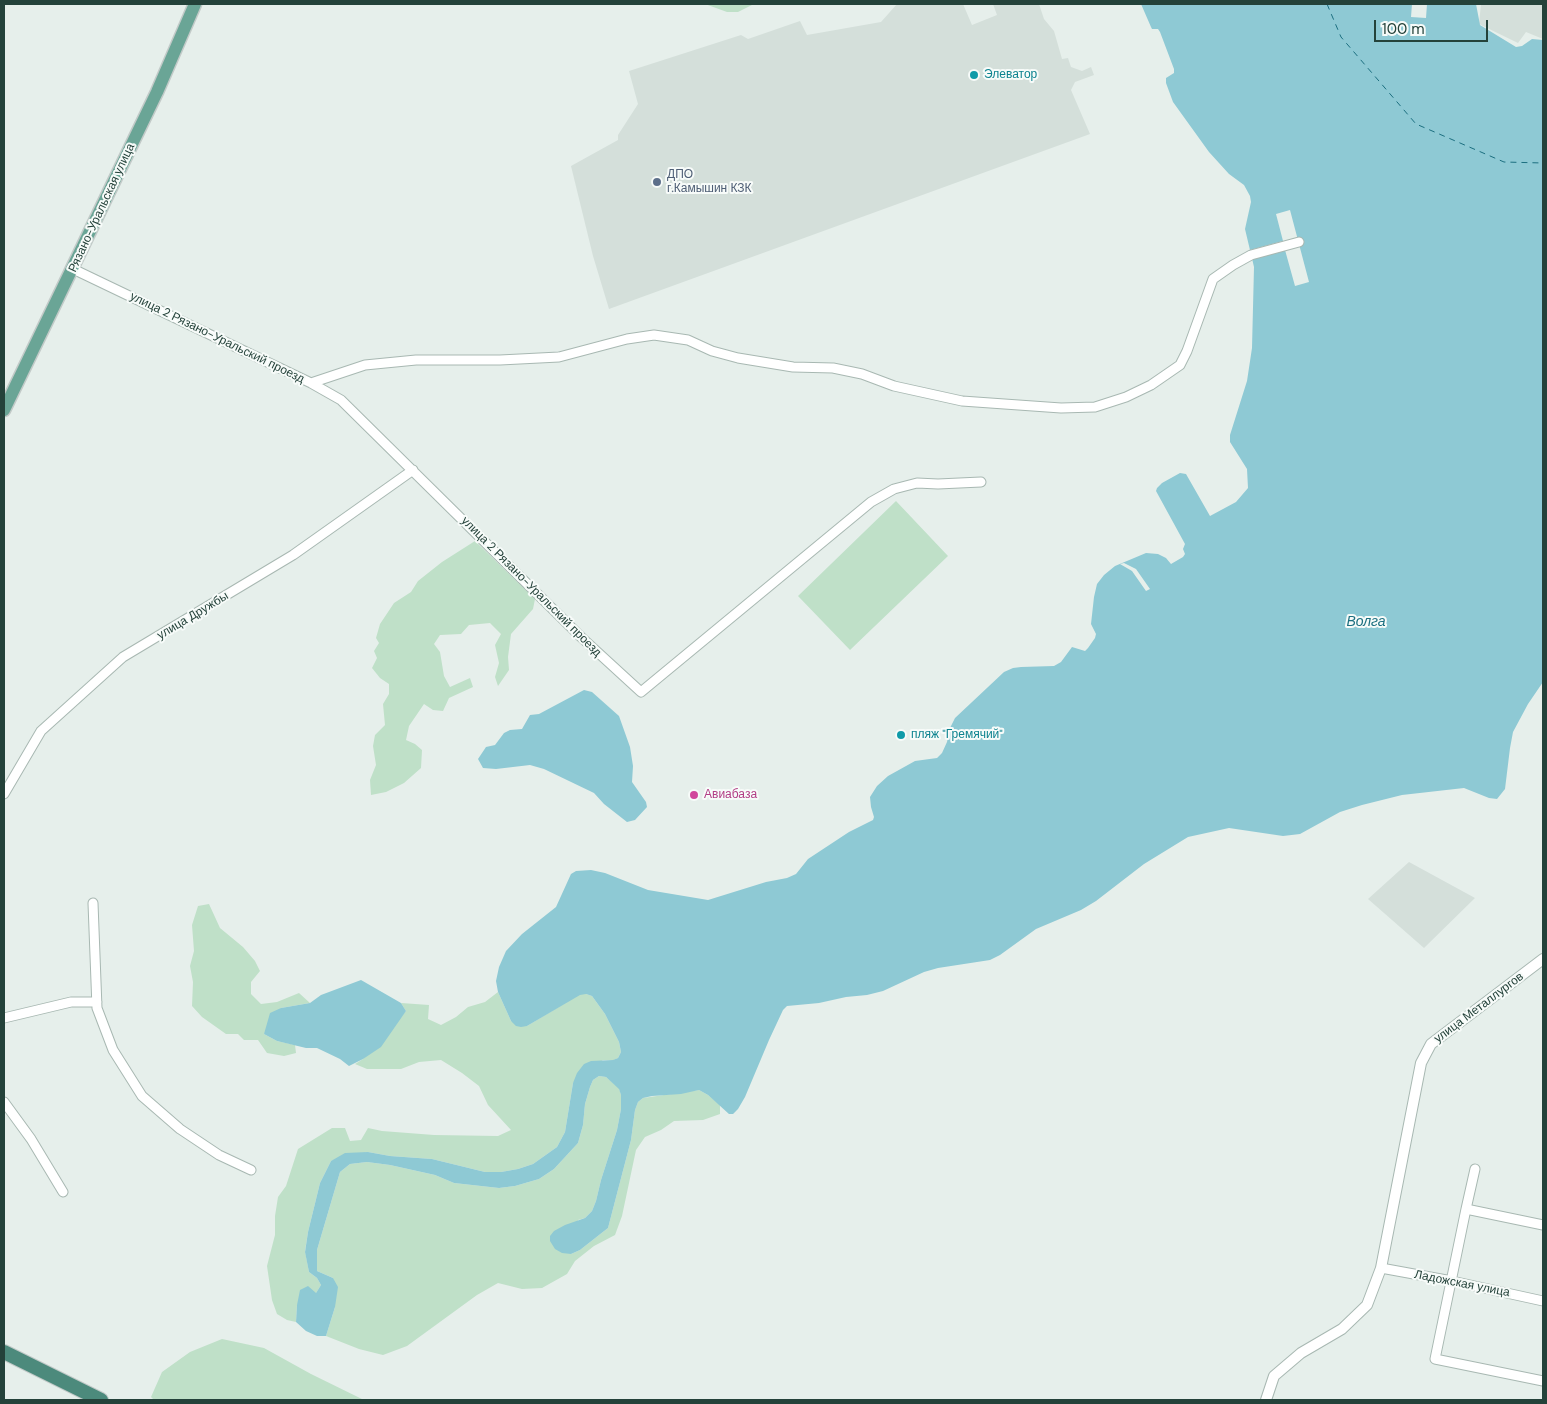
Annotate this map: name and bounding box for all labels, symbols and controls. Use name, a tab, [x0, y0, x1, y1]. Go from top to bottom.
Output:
scale bar	[1377, 10, 1491, 42]
text: 100 m	[1382, 19, 1425, 39]
place label: Элеватор	[984, 68, 1037, 82]
marker: Элеватор	[968, 69, 980, 81]
street label: Рязано-Уральская улица	[66, 141, 138, 275]
place label: ДПО г.Камышин КЗК	[667, 168, 752, 196]
marker: ДПО г.Камышин КЗК	[651, 176, 663, 188]
street label: улица 2 Рязано-Уральский проезд	[127, 289, 307, 387]
street label: улица 2 Рязано-Уральский проезд	[458, 514, 604, 660]
street label: улица Дружбы	[155, 589, 231, 643]
water label: Волга	[1346, 614, 1386, 630]
place label: пляж "Гремячий"	[911, 728, 1003, 742]
marker: пляж "Гремячий"	[895, 729, 907, 741]
place label: Авиабаза	[704, 788, 757, 802]
marker: Авиабаза	[688, 789, 700, 801]
street label: улица Металлургов	[1431, 970, 1527, 1046]
street label: Ладожская улица	[1413, 1268, 1511, 1300]

